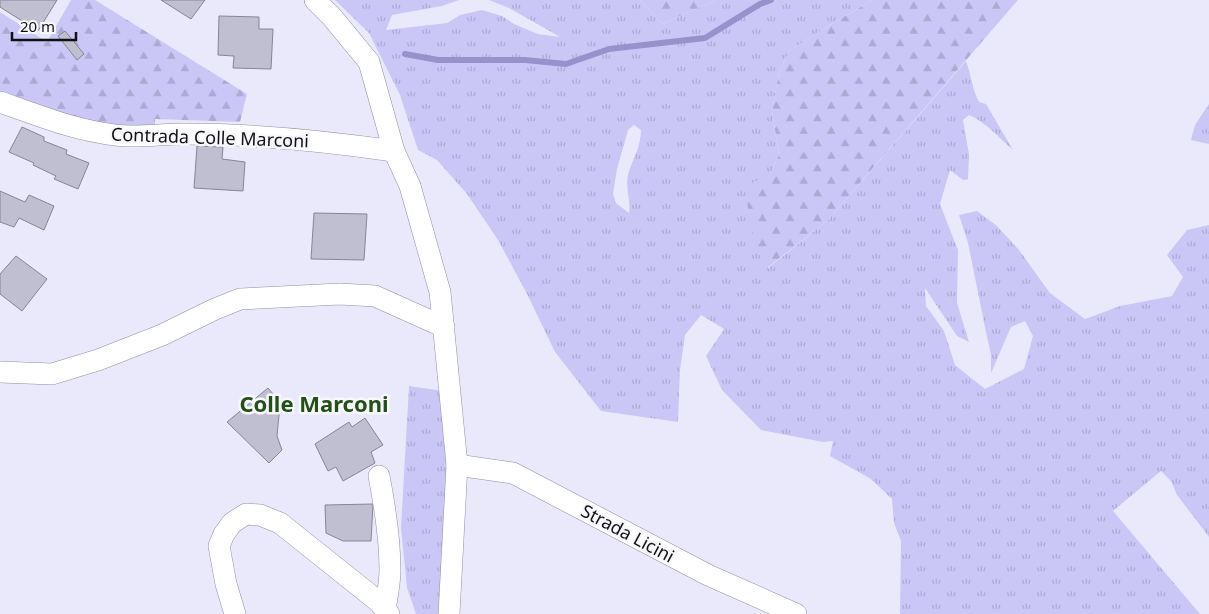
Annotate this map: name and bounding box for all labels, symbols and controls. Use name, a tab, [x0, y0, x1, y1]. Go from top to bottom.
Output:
scale bar	[12, 10, 76, 42]
text: 20 m	[20, 16, 55, 36]
street label: Contrada Colle Marconi	[111, 122, 309, 152]
district label: Colle Marconi	[239, 388, 389, 418]
street label: Strada Licini	[577, 498, 679, 568]

